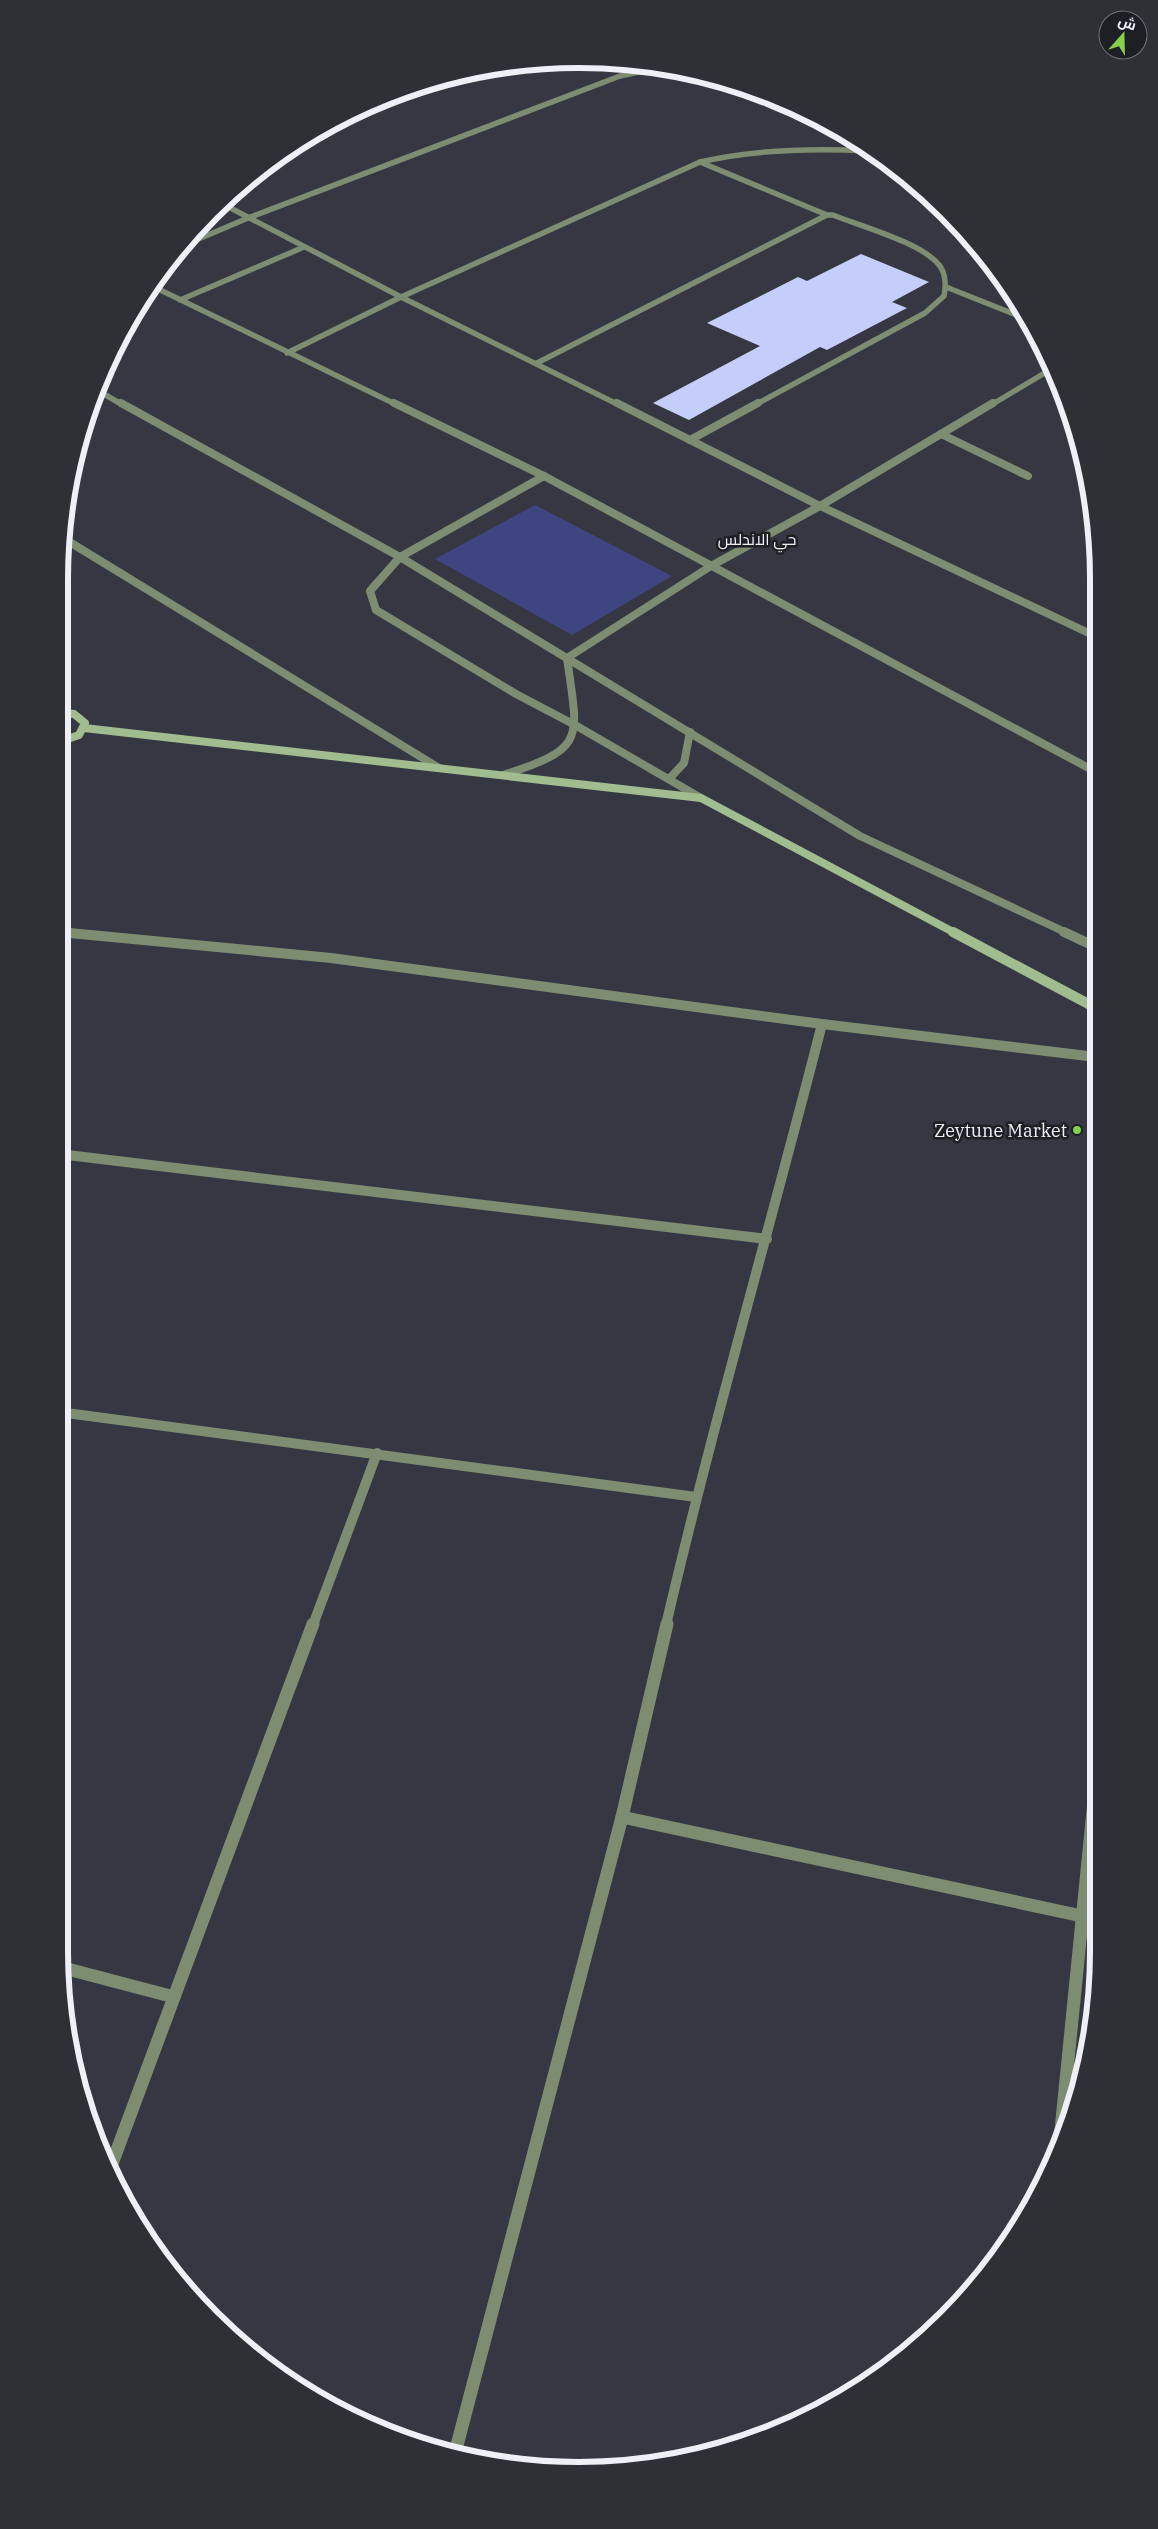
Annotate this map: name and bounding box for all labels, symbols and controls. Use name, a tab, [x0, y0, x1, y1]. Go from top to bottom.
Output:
north arrow	[1098, 10, 1148, 60]
text: ش	[1116, 11, 1139, 34]
district label: حي الاندلس	[718, 529, 796, 553]
place label: Zeytune Market	[934, 1119, 1067, 1142]
marker: Zeytune Market	[1071, 1124, 1083, 1136]

